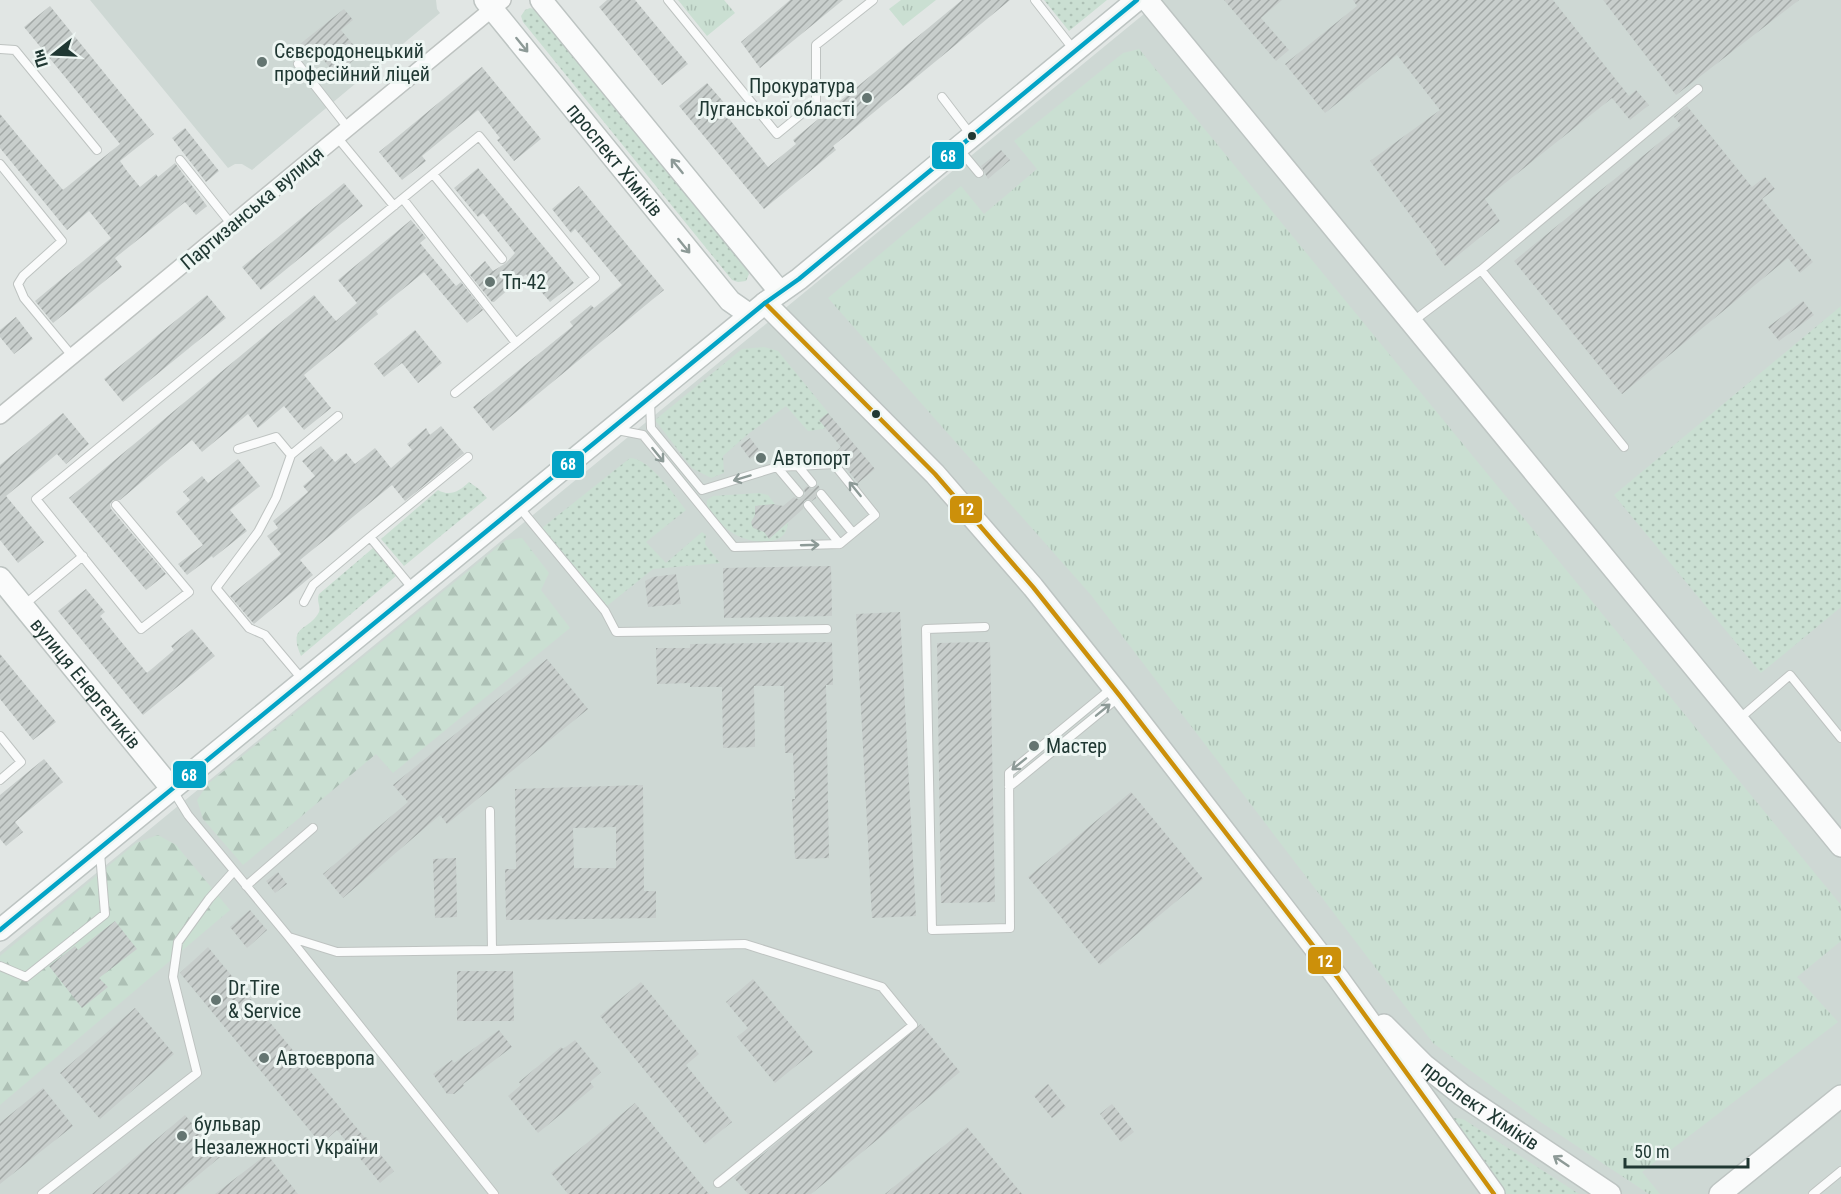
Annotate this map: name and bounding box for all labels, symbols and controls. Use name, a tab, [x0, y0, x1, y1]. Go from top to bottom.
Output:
north arrow	[24, 24, 84, 84]
one-way arrow	[515, 37, 528, 53]
place label: Сєвєродонецький професійний ліцей	[274, 39, 430, 86]
text: Пн	[28, 47, 52, 70]
marker: Сєвєродонецький професійний ліцей	[255, 55, 269, 69]
place label: Прокуратура Луганської області	[698, 74, 855, 121]
marker: Прокуратура Луганської області	[860, 91, 874, 105]
street label: проспект Хіміків	[562, 98, 668, 221]
unlabelled marker	[966, 130, 978, 142]
street label: Партизанська вулиця	[175, 141, 329, 275]
line badge: 68	[931, 141, 965, 170]
text: 68	[940, 147, 956, 166]
one-way arrow	[670, 158, 683, 174]
one-way arrow	[678, 237, 691, 253]
place label: Тп-42	[502, 270, 546, 294]
marker: Тп-42	[483, 275, 497, 289]
unlabelled marker	[870, 408, 882, 420]
one-way arrow	[652, 446, 665, 462]
place label: Автопорт	[773, 446, 850, 470]
line badge: 68	[551, 450, 585, 479]
marker: Автопорт	[754, 451, 768, 465]
text: 68	[560, 455, 576, 474]
one-way arrow	[732, 473, 751, 484]
one-way arrow	[848, 482, 861, 498]
line badge: 12	[949, 495, 983, 524]
text: 12	[958, 500, 974, 519]
one-way arrow	[799, 539, 819, 550]
street label: вулиця Енергетиків	[25, 613, 146, 754]
one-way arrow	[1095, 703, 1110, 717]
place label: Мастер	[1046, 734, 1107, 758]
marker: Мастер	[1027, 739, 1041, 753]
one-way arrow	[1012, 757, 1028, 770]
line badge: 68	[172, 760, 207, 789]
text: 68	[181, 766, 197, 785]
line badge: 12	[1307, 946, 1342, 975]
text: 12	[1317, 952, 1333, 971]
place label: Dr.Tire & Service	[228, 976, 301, 1023]
marker: Dr.Tire & Service	[209, 993, 223, 1007]
place label: Автоєвропа	[276, 1046, 375, 1070]
marker: Автоєвропа	[257, 1051, 271, 1065]
street label: проспект Хіміків	[1416, 1056, 1544, 1155]
place label: бульвар Незалежності України	[194, 1112, 378, 1159]
marker: бульвар Незалежності України	[175, 1129, 189, 1143]
scale bar	[1625, 1131, 1748, 1169]
text: 50 m	[1634, 1141, 1669, 1162]
one-way arrow	[1553, 1155, 1570, 1168]

